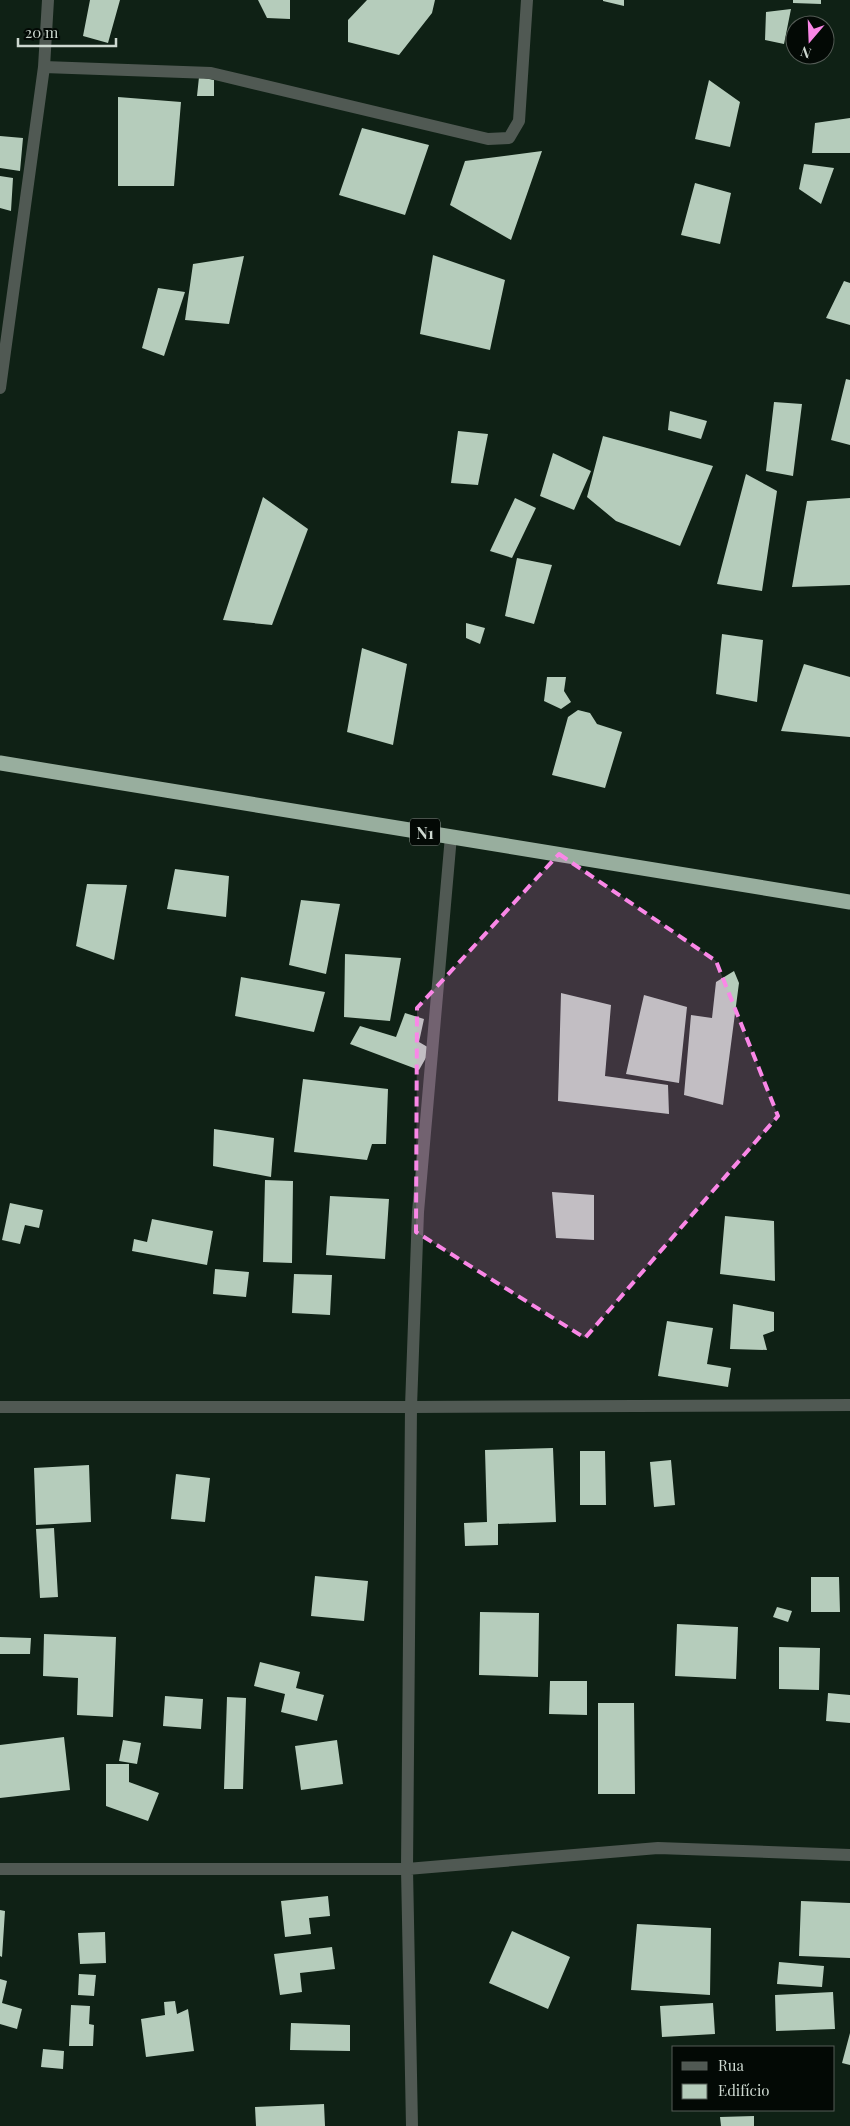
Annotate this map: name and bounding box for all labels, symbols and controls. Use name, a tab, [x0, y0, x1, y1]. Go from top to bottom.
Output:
scale bar	[18, 15, 115, 47]
north arrow	[785, 15, 835, 65]
text: 20 m	[25, 22, 59, 42]
text: N	[798, 42, 813, 63]
road number: N1	[410, 819, 440, 846]
legend	[672, 2046, 835, 2111]
text: Rua	[718, 2055, 744, 2075]
text: Edifício	[718, 2080, 770, 2100]

